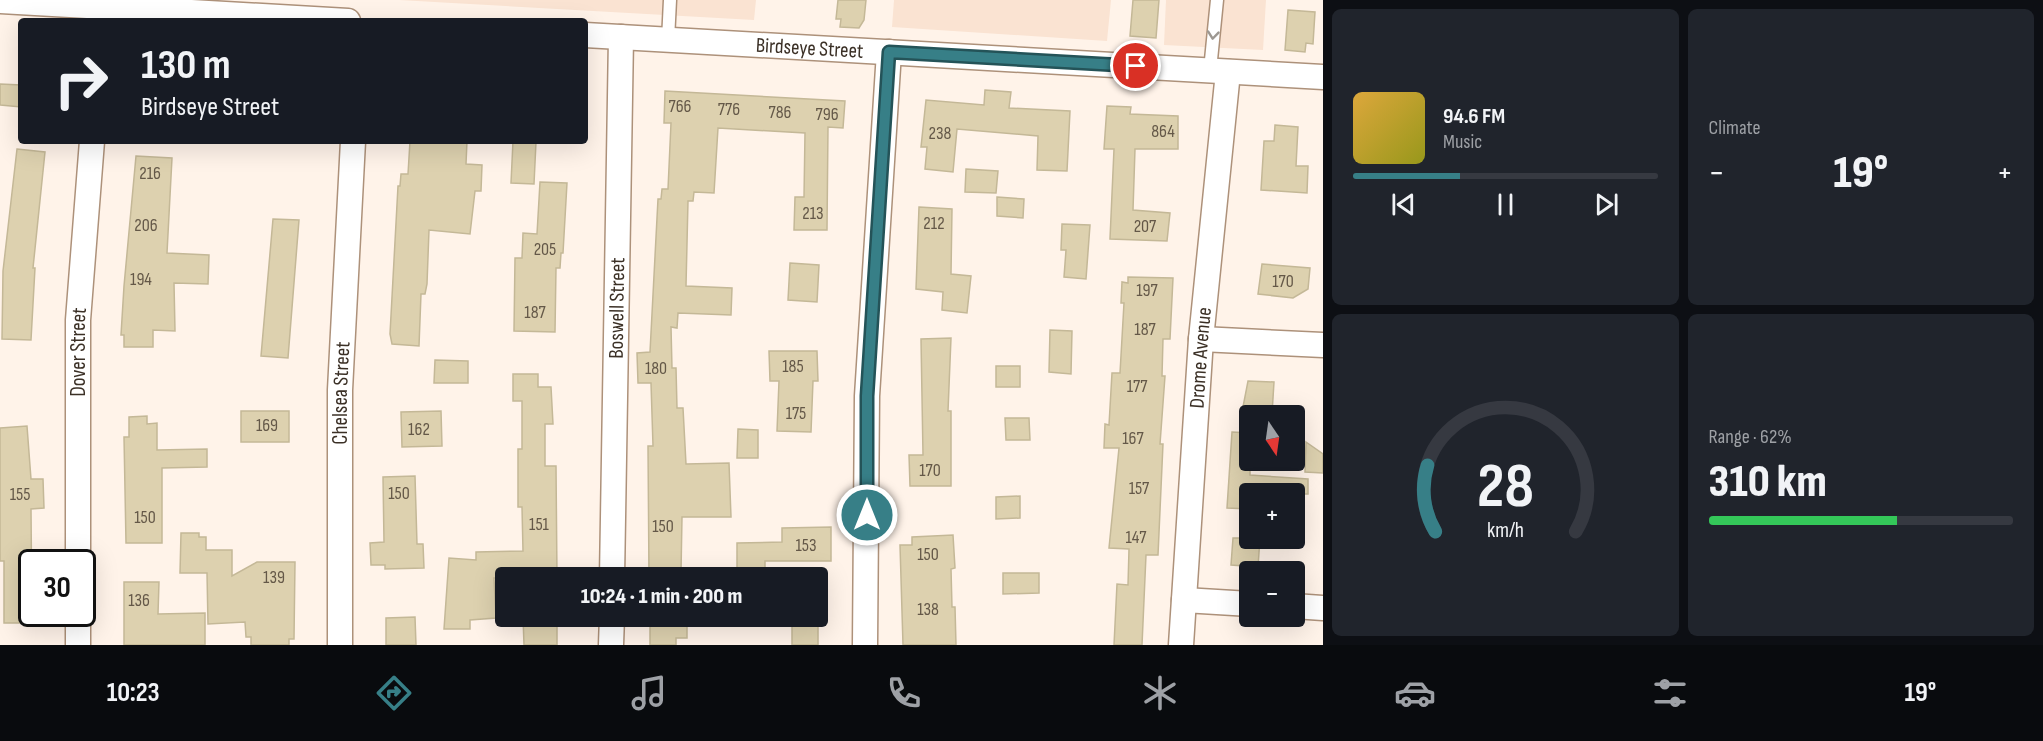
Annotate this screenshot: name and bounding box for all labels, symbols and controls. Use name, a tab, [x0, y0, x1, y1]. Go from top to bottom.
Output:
one-way arrow	[1207, 31, 1220, 40]
street label: Birdseye Street	[755, 33, 864, 64]
text: 130 m	[141, 40, 231, 91]
pin	[1110, 40, 1161, 91]
icon: right	[42, 42, 120, 120]
icon: arrive	[1119, 49, 1152, 82]
text: Birdseye Street	[141, 91, 279, 123]
house number: 766	[669, 96, 692, 117]
house number: 776	[718, 99, 740, 120]
house number: 786	[769, 102, 792, 123]
text: 94.6 FM	[1443, 103, 1505, 130]
house number: 796	[815, 104, 839, 125]
text: Climate	[1709, 116, 1761, 140]
house number: 864	[1151, 121, 1175, 142]
house number: 238	[929, 123, 952, 144]
text: Music	[1443, 130, 1482, 154]
text: 19°	[1833, 146, 1888, 201]
text: −	[1709, 153, 1725, 193]
text: +	[1997, 153, 2013, 193]
house number: 216	[139, 163, 161, 184]
icon: previous	[1387, 188, 1420, 221]
icon: pause	[1489, 188, 1522, 221]
icon: next	[1590, 188, 1623, 221]
house number: 213	[802, 203, 824, 224]
house number: 212	[923, 213, 945, 234]
house number: 206	[134, 215, 158, 236]
house number: 207	[1134, 216, 1157, 237]
house number: 205	[534, 239, 556, 260]
street label: Boswell Street	[604, 257, 630, 359]
house number: 194	[130, 269, 152, 290]
house number: 170	[1272, 271, 1294, 292]
house number: 197	[1136, 280, 1159, 301]
house number: 187	[524, 302, 546, 323]
street label: Drome Avenue	[1185, 306, 1217, 409]
street label: Dover Street	[66, 307, 92, 397]
house number: 187	[1134, 319, 1156, 340]
street label: Chelsea Street	[328, 341, 356, 445]
house number: 185	[782, 356, 804, 377]
house number: 180	[645, 358, 667, 379]
house number: 177	[1127, 376, 1148, 397]
house number: 175	[786, 403, 806, 424]
north arrow	[1239, 405, 1305, 471]
map controls	[1239, 405, 1305, 627]
house number: 169	[256, 415, 278, 436]
house number: 162	[408, 419, 430, 440]
text: Range · 62%	[1709, 425, 1792, 449]
house number: 167	[1122, 428, 1144, 449]
text: 28	[1477, 450, 1534, 525]
text: 310 km	[1709, 455, 1827, 510]
house number: 170	[919, 460, 941, 481]
house number: 157	[1129, 478, 1150, 499]
house number: 150	[388, 483, 410, 504]
position arrow	[835, 483, 899, 547]
button: +	[1239, 483, 1305, 549]
house number: 155	[10, 484, 30, 505]
house number: 150	[134, 507, 156, 528]
house number: 151	[529, 514, 550, 535]
house number: 150	[652, 516, 674, 537]
text: km/h	[1487, 518, 1524, 543]
house number: 147	[1126, 527, 1147, 548]
house number: 153	[795, 535, 817, 556]
house number: 150	[917, 544, 939, 565]
speed limit sign: 30	[18, 549, 96, 627]
button: −	[1239, 561, 1305, 627]
house number: 139	[263, 567, 285, 588]
text: 10:24 · 1 min · 200 m	[581, 583, 742, 610]
house number: 136	[128, 590, 150, 611]
house number: 138	[917, 599, 939, 620]
icon: directions	[373, 672, 415, 714]
icon: music	[628, 672, 670, 714]
icon: phone	[883, 672, 925, 714]
icon: climate	[1139, 672, 1181, 714]
icon: car	[1394, 672, 1436, 714]
icon: filters	[1649, 672, 1691, 714]
text: 10:23	[107, 677, 160, 709]
text: 19°	[1904, 677, 1936, 709]

